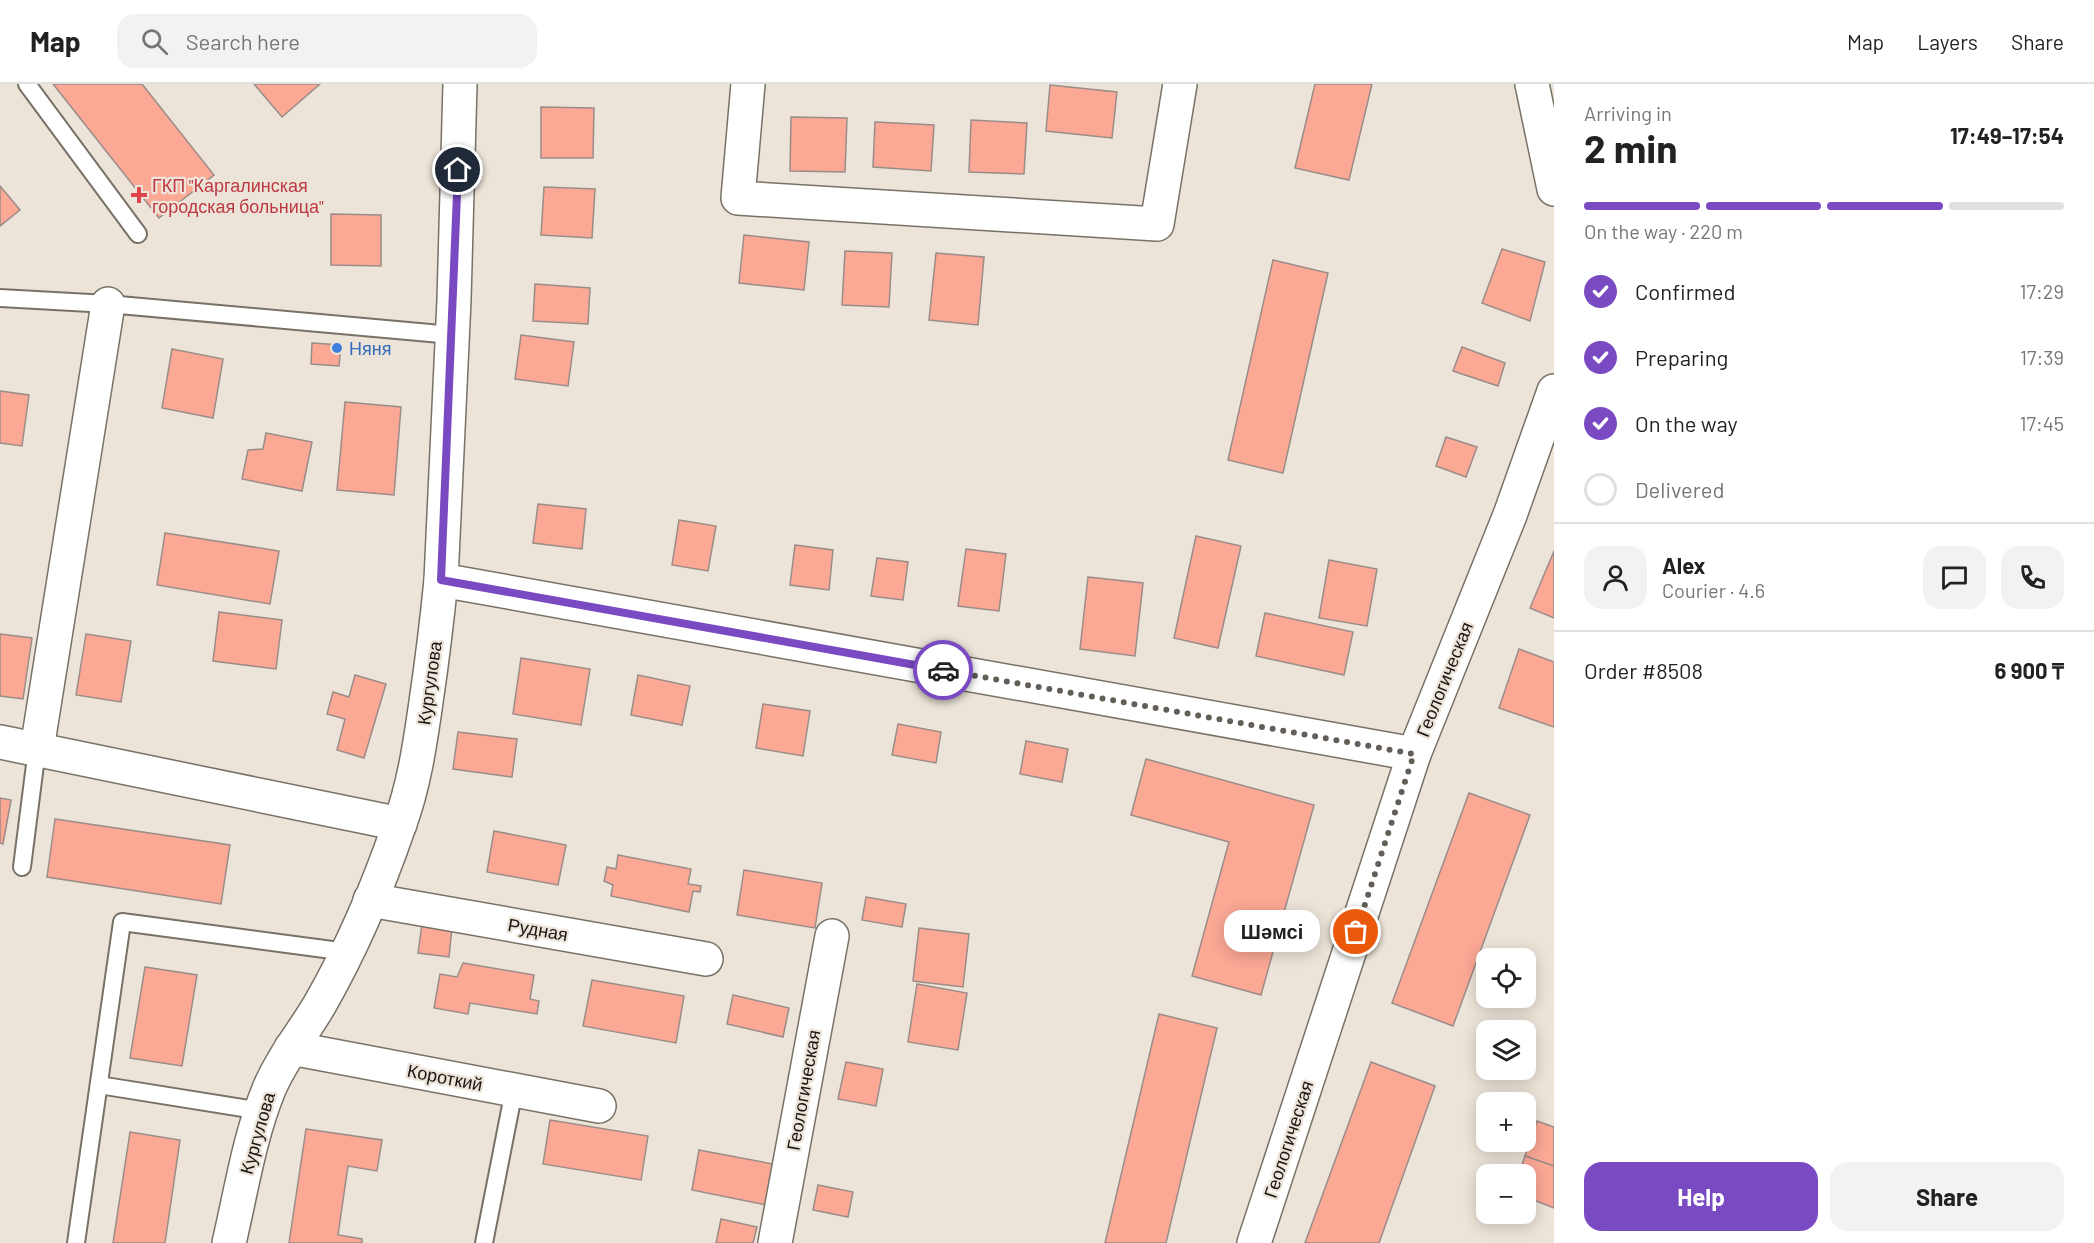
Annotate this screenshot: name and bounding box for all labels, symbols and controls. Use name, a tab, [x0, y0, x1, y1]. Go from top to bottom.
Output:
search box	[117, 14, 537, 68]
text: Map	[30, 24, 81, 58]
icon: search	[138, 25, 171, 58]
text: Search here	[186, 28, 300, 54]
text: Map	[1847, 29, 1884, 54]
text: Layers	[1917, 29, 1978, 54]
text: Share	[2011, 29, 2064, 54]
text: Arriving in	[1584, 101, 1672, 125]
text: 17:49–17:54	[1950, 122, 2064, 148]
text: 2 min	[1584, 124, 1677, 171]
pin	[432, 144, 483, 195]
icon: home	[441, 153, 474, 186]
place label: ГКП "Каргалинская городская больница"	[152, 174, 324, 217]
marker: ГКП "Каргалинская городская больница"	[130, 186, 148, 204]
text: On the way · 220 m	[1584, 219, 1743, 243]
icon: check	[1584, 275, 1617, 308]
text: Confirmed	[1635, 278, 1735, 304]
text: 17:29	[2020, 279, 2064, 303]
place label: Няня	[349, 337, 391, 359]
marker: Няня	[330, 341, 344, 355]
icon: check	[1584, 341, 1617, 374]
text: Preparing	[1635, 344, 1728, 370]
text: 17:39	[2020, 345, 2064, 369]
icon: check	[1584, 407, 1617, 440]
text: On the way	[1635, 410, 1738, 436]
text: 17:45	[2019, 411, 2064, 435]
text: Delivered	[1635, 476, 1724, 502]
button: person	[1584, 546, 1647, 609]
button: chat	[1923, 546, 1986, 609]
button: phone	[2001, 546, 2064, 609]
text: Alex	[1662, 552, 1705, 578]
text: Courier · 4.6	[1662, 578, 1765, 602]
street label: Геологическая	[1411, 618, 1477, 740]
street label: Кургулова	[412, 639, 446, 726]
courier	[913, 640, 973, 700]
icon: car	[927, 654, 960, 687]
text: Order #8508	[1584, 657, 1703, 683]
text: 6 900 ₸	[1995, 657, 2064, 683]
pin	[1330, 906, 1381, 957]
callout: Шәмсі	[1224, 911, 1320, 953]
street label: Рудная	[506, 913, 570, 945]
icon: bag	[1339, 915, 1372, 948]
text: Шәмсі	[1241, 919, 1303, 943]
map controls	[1476, 948, 1536, 1224]
button: locate	[1476, 948, 1536, 1008]
button: layers	[1476, 1020, 1536, 1080]
street label: Геологическая	[782, 1028, 824, 1152]
street label: Короткий	[405, 1059, 485, 1095]
street label: Геологическая	[1259, 1078, 1317, 1200]
street label: Кургулова	[235, 1088, 279, 1177]
button: +	[1476, 1092, 1536, 1152]
button: Help	[1584, 1162, 1818, 1231]
button: Share	[1830, 1162, 2064, 1231]
button: −	[1476, 1164, 1536, 1224]

